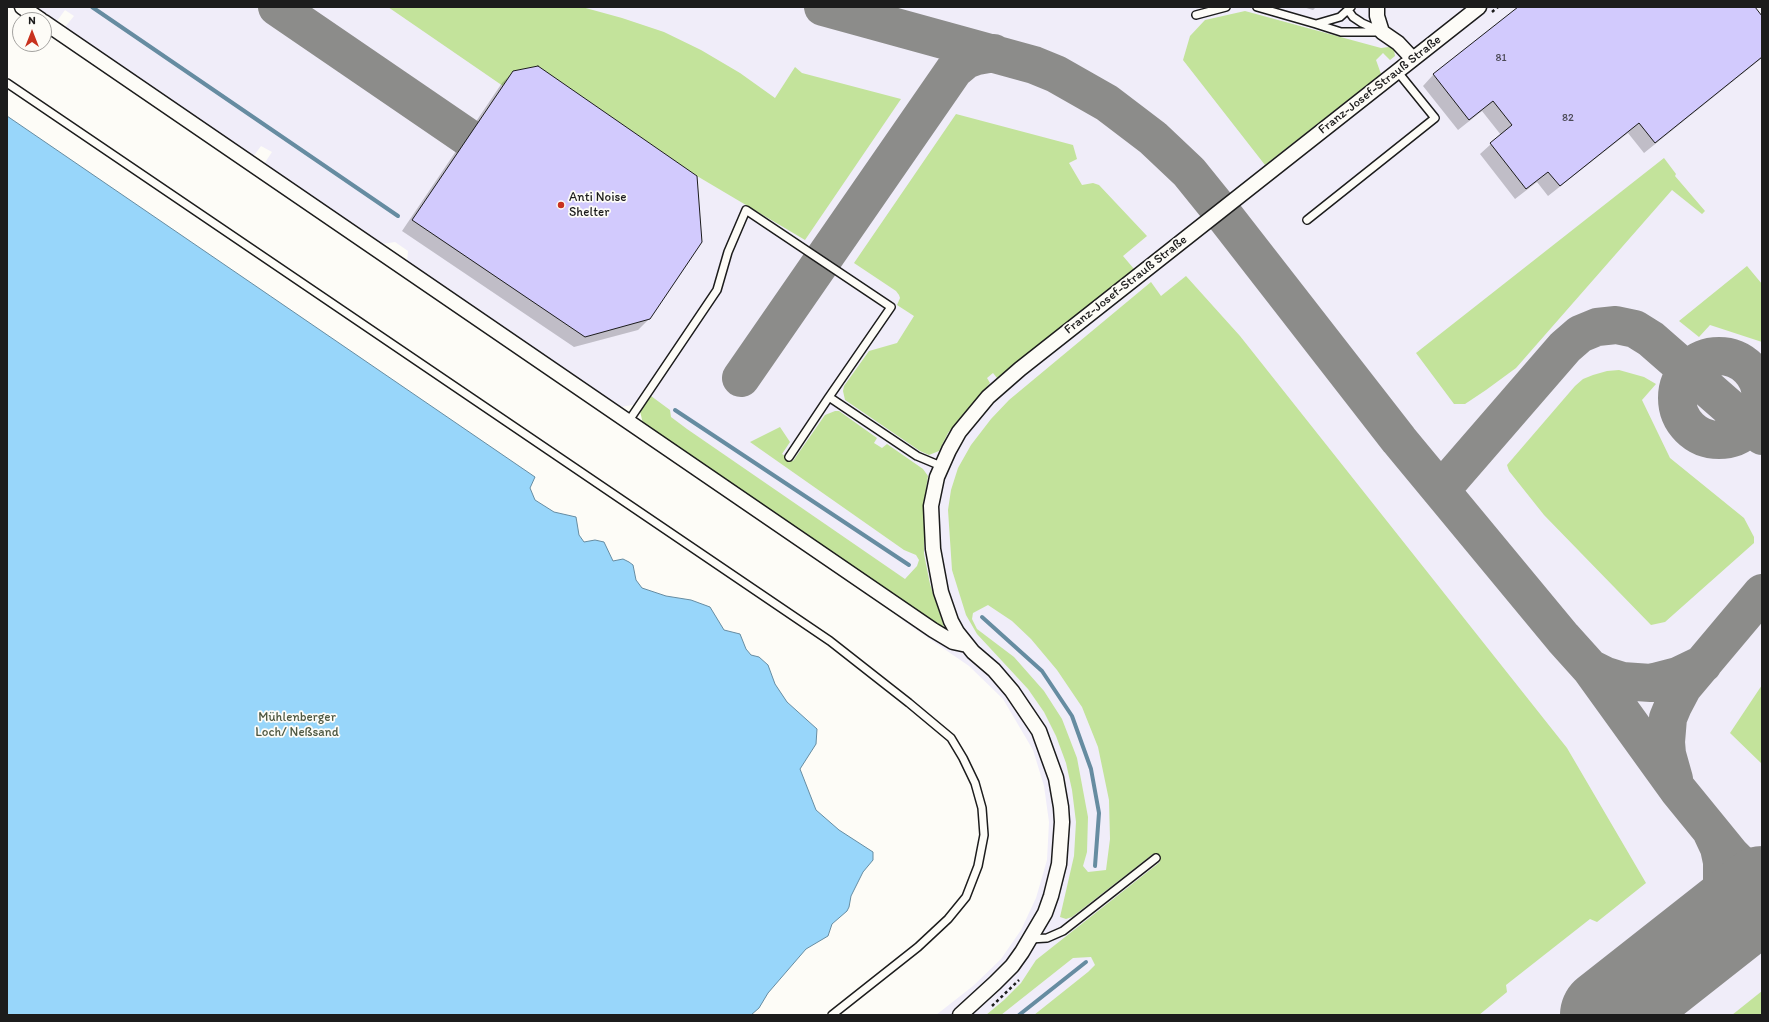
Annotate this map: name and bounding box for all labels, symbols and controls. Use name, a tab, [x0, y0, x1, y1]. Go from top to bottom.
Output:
north arrow	[12, 12, 52, 52]
text: N	[28, 14, 36, 27]
street label: Franz-Josef-Strauß Straße	[1315, 32, 1445, 138]
house number: 81	[1495, 51, 1507, 65]
house number: 82	[1562, 111, 1574, 125]
place label: Anti Noise Shelter	[569, 190, 627, 221]
marker: Anti Noise Shelter	[556, 200, 566, 210]
street label: Franz-Josef-Strauß Straße	[1061, 232, 1191, 338]
park label: Mühlenberger Loch/ Neßsand	[255, 710, 339, 741]

